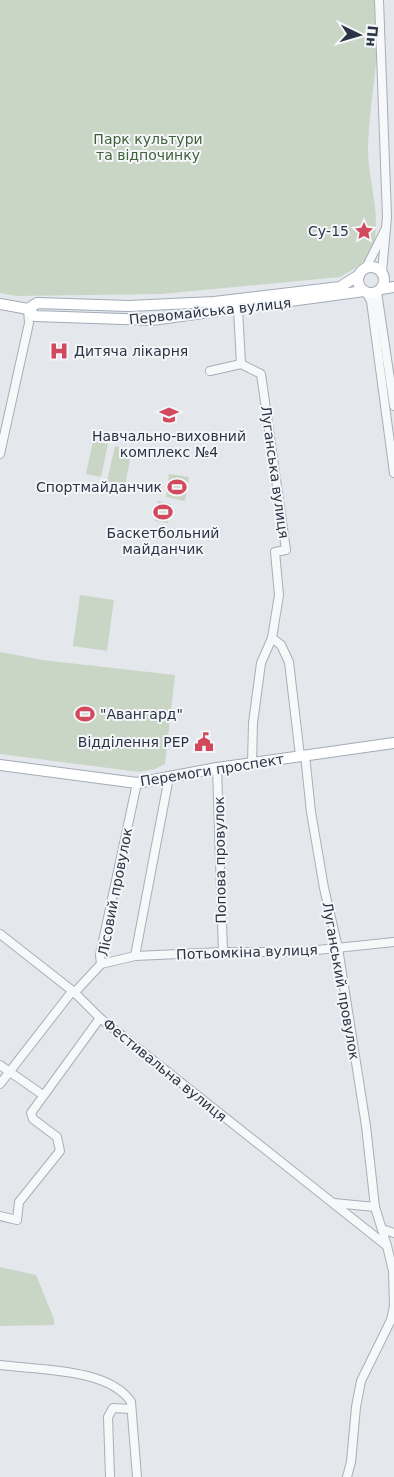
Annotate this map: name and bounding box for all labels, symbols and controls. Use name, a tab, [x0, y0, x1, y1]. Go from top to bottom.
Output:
north arrow	[334, 10, 384, 60]
text: Пн	[363, 25, 381, 47]
park label: Парк культури та відпочинку	[93, 131, 203, 163]
place icon: Су-15	[353, 220, 375, 242]
place label: Су-15	[308, 223, 349, 239]
street label: Первомайська вулиця	[128, 295, 292, 327]
hospital icon: Дитяча лікарня	[48, 340, 70, 362]
place label: Дитяча лікарня	[74, 343, 188, 359]
school or university icon: Навчально-виховний комплекс №4	[158, 404, 180, 426]
street label: Луганська вулиця	[258, 405, 292, 539]
place label: Навчально-виховний комплекс №4	[92, 428, 246, 460]
sports icon: Спортмайданчик	[166, 476, 188, 498]
place label: Спортмайданчик	[36, 479, 162, 495]
sports icon: Баскетбольний майданчик	[152, 501, 174, 523]
place label: Баскетбольний майданчик	[107, 525, 219, 557]
sports icon: "Авангард"	[74, 703, 96, 725]
place label: "Авангард"	[100, 706, 183, 722]
public building icon: Відділення РЕР	[193, 731, 215, 753]
place label: Відділення РЕР	[78, 734, 189, 750]
street label: Перемоги проспект	[139, 751, 285, 789]
street label: Попова провулок	[211, 796, 229, 924]
street label: Лісовий провулок	[95, 826, 135, 958]
street label: Луганський провулок	[319, 901, 363, 1061]
street label: Потьомкіна вулиця	[176, 942, 318, 962]
street label: Фестивальна вулиця	[100, 1015, 230, 1125]

